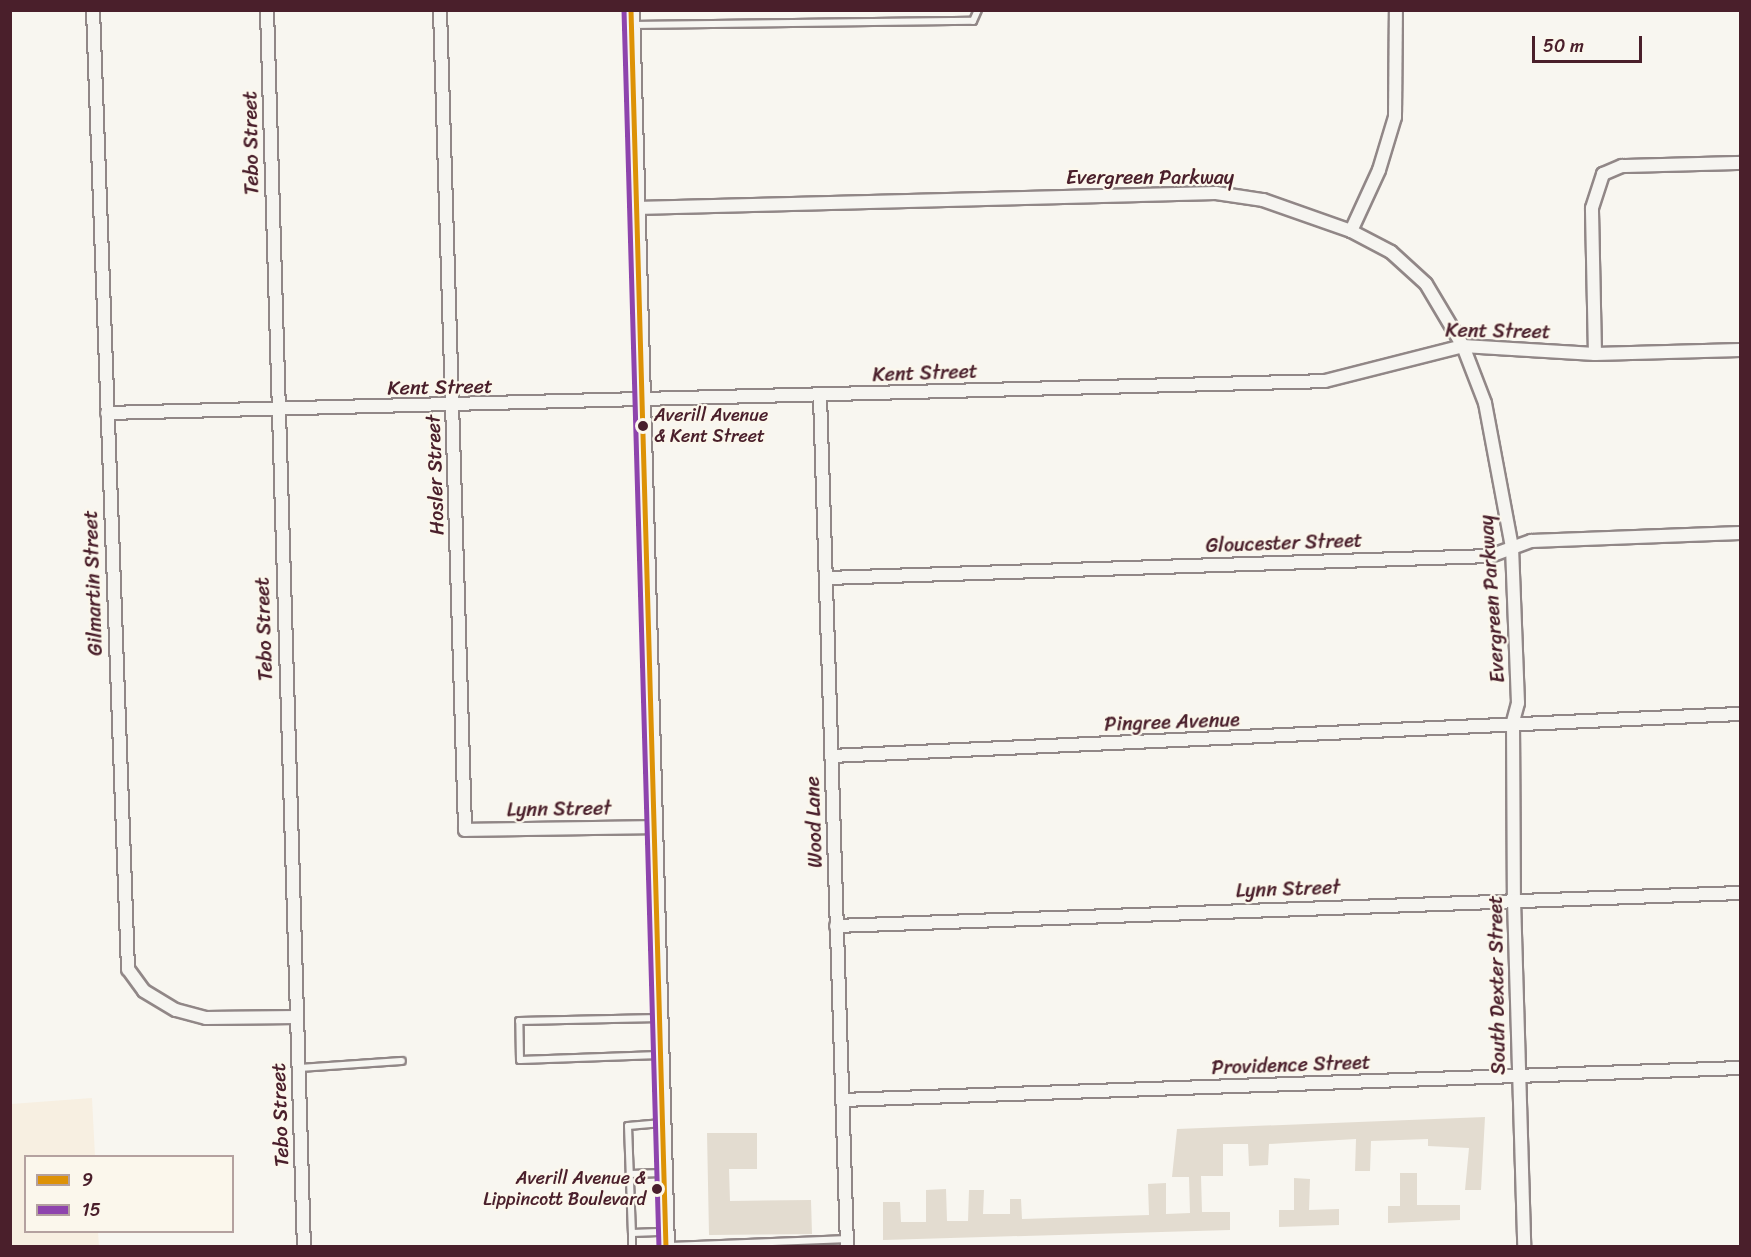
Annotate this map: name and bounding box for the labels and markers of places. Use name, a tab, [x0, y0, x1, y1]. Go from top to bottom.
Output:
place label: Averill Avenue & Kent Street	[654, 405, 768, 448]
marker: Averill Avenue & Kent Street	[637, 420, 649, 432]
place label: Averill Avenue & Lippincott Boulevard	[483, 1168, 646, 1210]
marker: Averill Avenue & Lippincott Boulevard	[651, 1183, 663, 1195]

